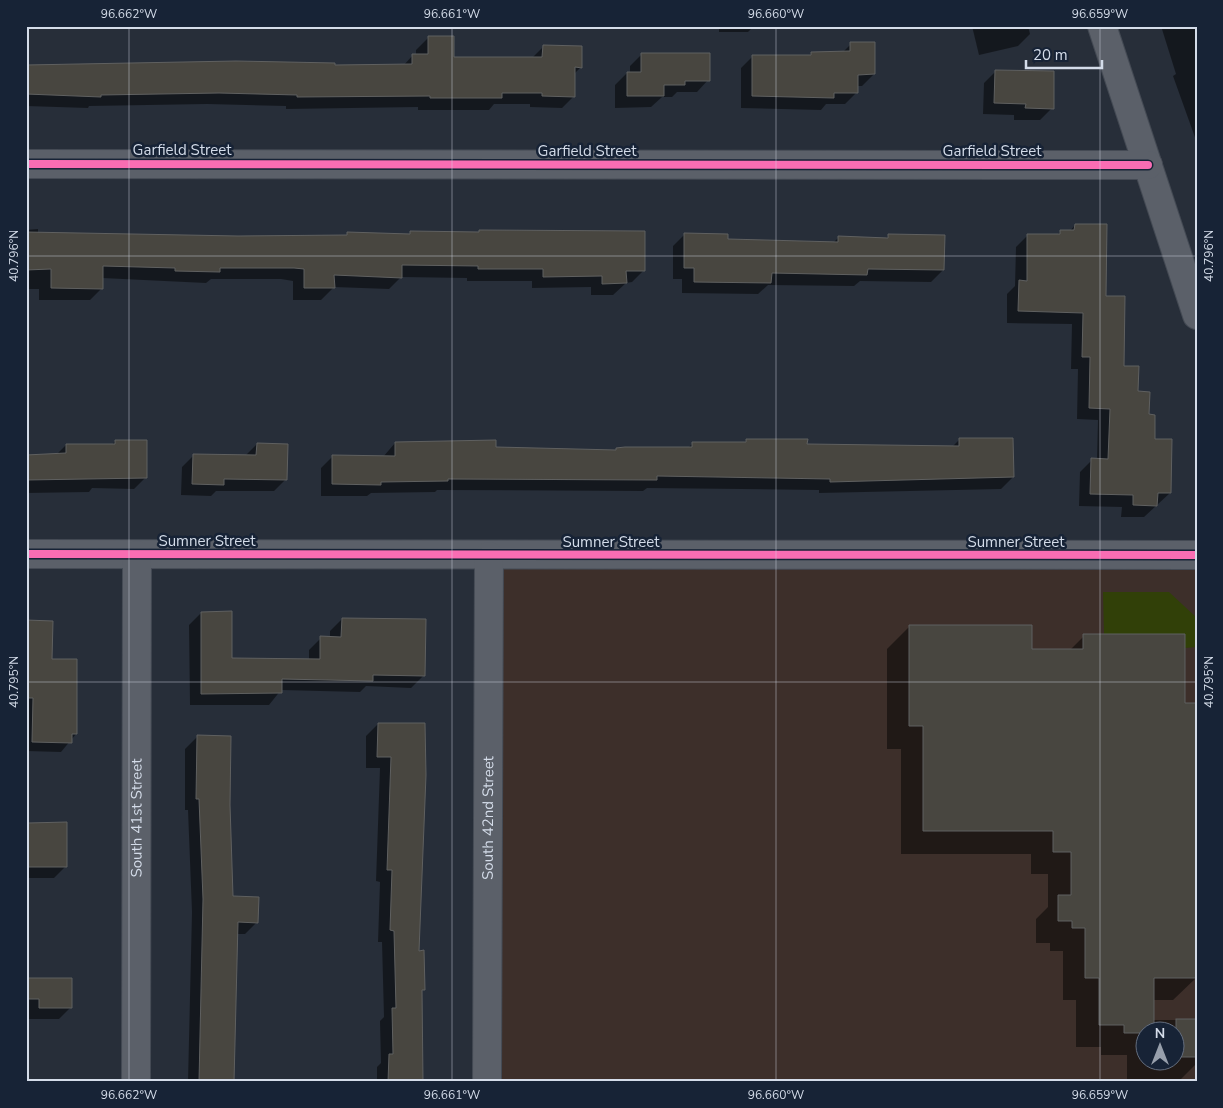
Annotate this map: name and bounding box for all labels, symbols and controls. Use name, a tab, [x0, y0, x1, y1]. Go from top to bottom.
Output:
text: 96.662°W	[101, 6, 157, 22]
text: 96.661°W	[424, 6, 480, 22]
text: 96.660°W	[748, 6, 804, 22]
text: 96.659°W	[1072, 6, 1128, 22]
scale bar	[1026, 38, 1102, 70]
text: 20 m	[1033, 45, 1068, 65]
street label: Garfield Street	[133, 140, 232, 160]
street label: Garfield Street	[538, 141, 637, 161]
street label: Garfield Street	[943, 141, 1042, 161]
text: 40.796°N	[6, 230, 22, 282]
text: 40.796°N	[1201, 230, 1217, 282]
street label: Sumner Street	[158, 531, 256, 551]
street label: Sumner Street	[562, 532, 660, 552]
street label: Sumner Street	[967, 532, 1065, 552]
text: 40.795°N	[6, 656, 22, 708]
text: 40.795°N	[1201, 656, 1217, 708]
street label: South 42nd Street	[478, 755, 498, 880]
street label: South 41st Street	[126, 758, 147, 877]
north arrow	[1136, 1020, 1186, 1070]
text: N	[1155, 1024, 1165, 1043]
text: 96.662°W	[101, 1087, 157, 1103]
text: 96.661°W	[424, 1087, 480, 1103]
text: 96.660°W	[748, 1087, 804, 1103]
text: 96.659°W	[1072, 1087, 1128, 1103]

